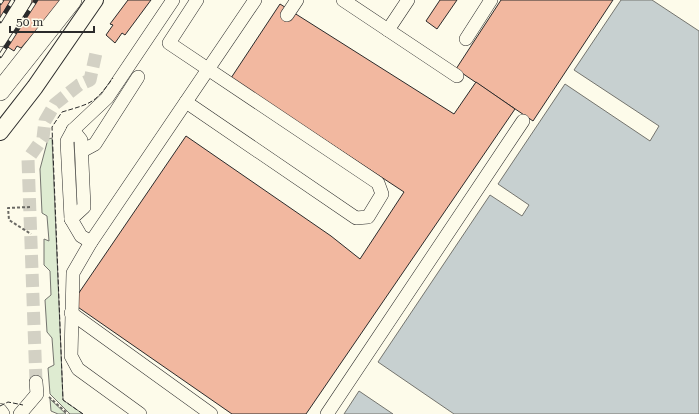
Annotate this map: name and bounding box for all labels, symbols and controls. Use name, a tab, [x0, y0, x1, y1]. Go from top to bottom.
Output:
scale bar	[10, 8, 94, 34]
text: 50 m	[16, 15, 43, 29]

